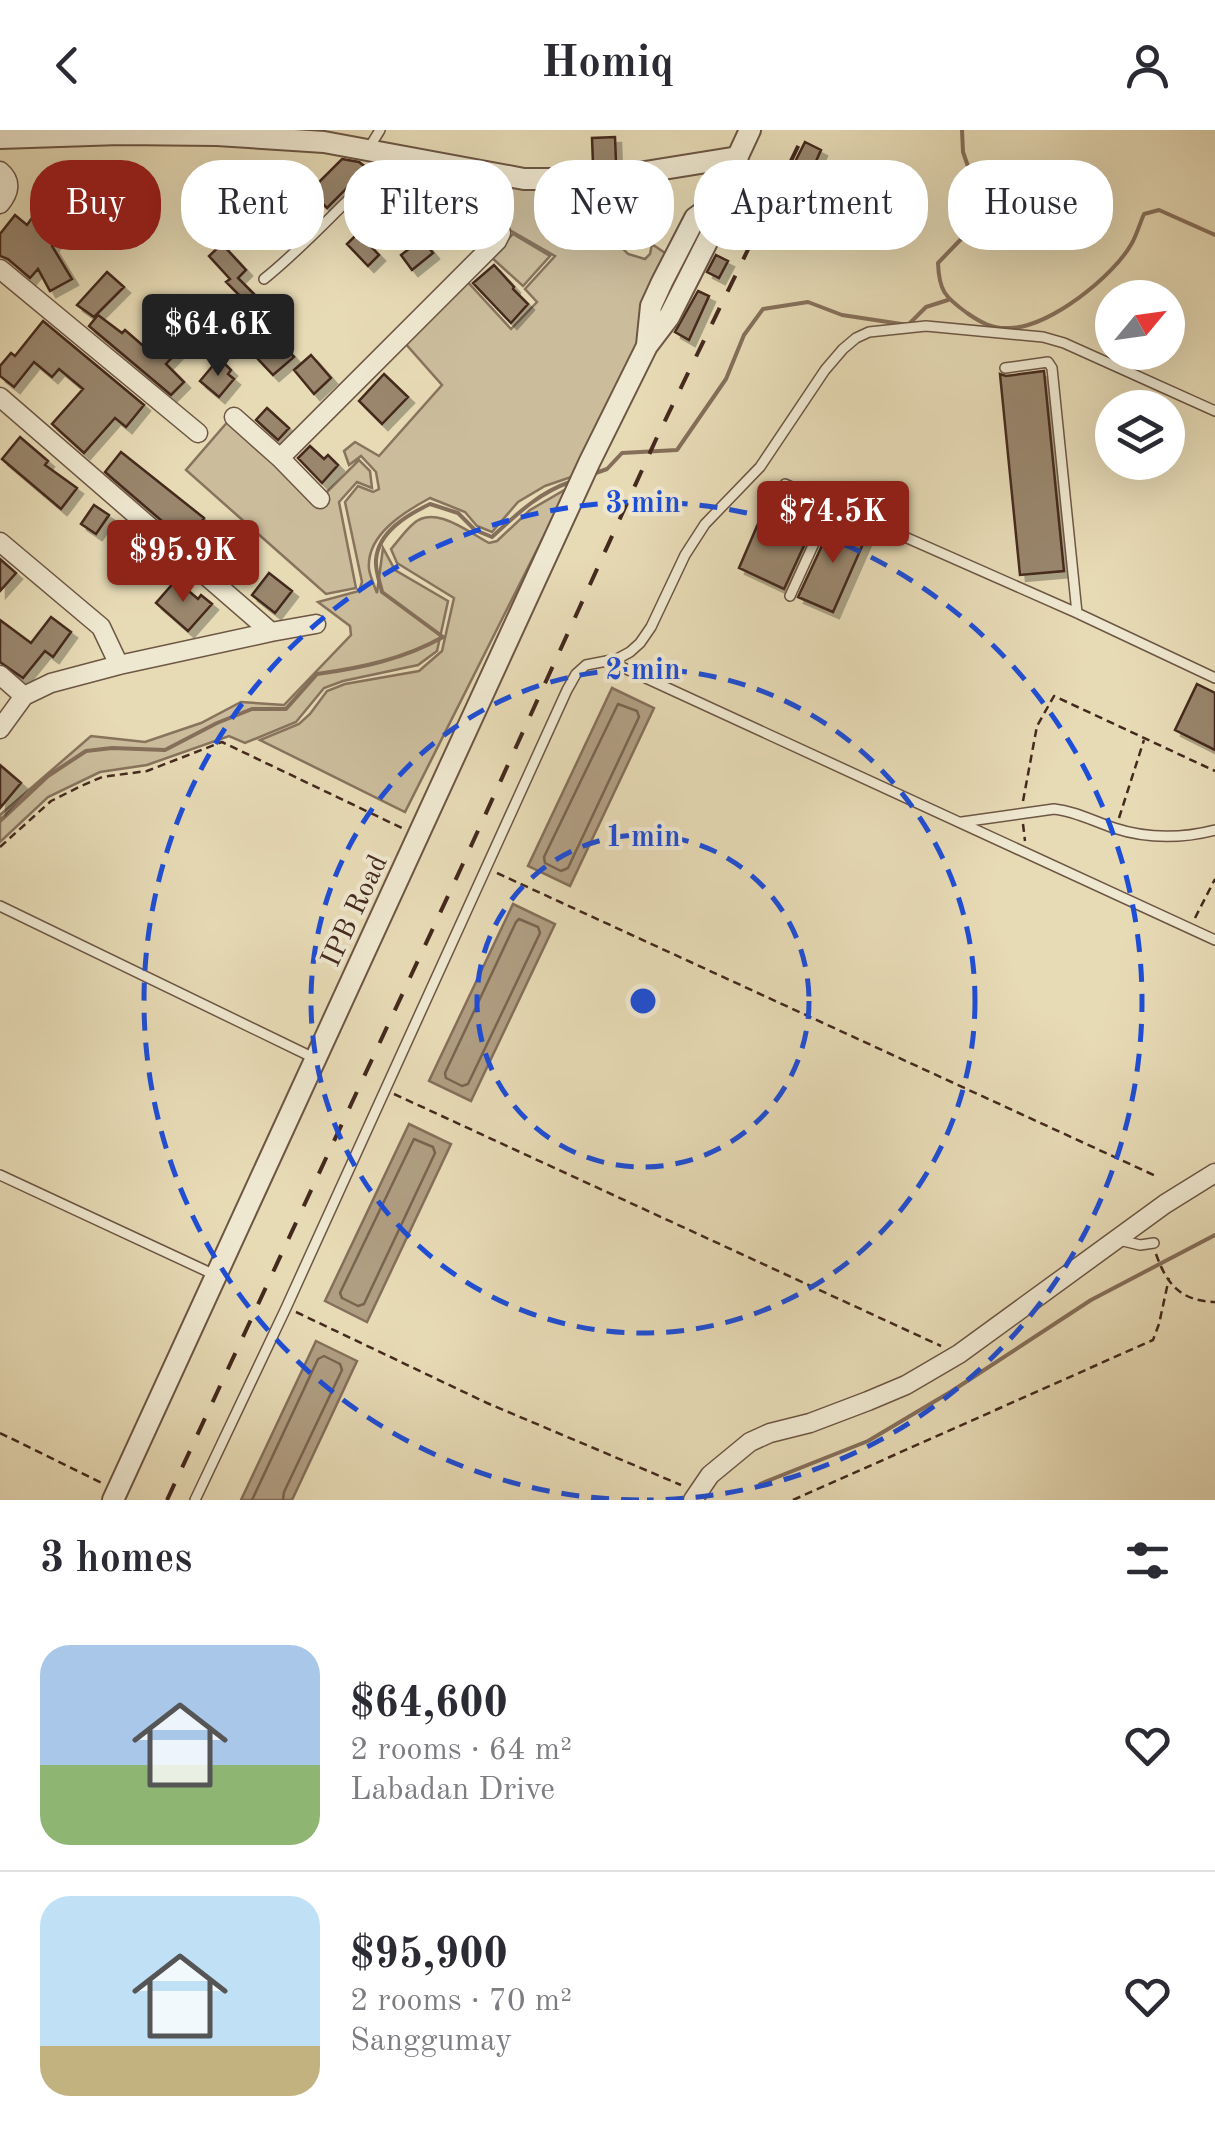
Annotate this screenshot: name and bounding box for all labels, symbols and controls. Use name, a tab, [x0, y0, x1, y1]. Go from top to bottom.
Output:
icon: back	[40, 38, 95, 93]
icon: person	[1120, 38, 1175, 93]
text: Homiq	[541, 42, 674, 87]
chip: Buy	[30, 160, 161, 250]
chip: Rent	[181, 160, 324, 250]
chip: Filters	[344, 160, 514, 250]
chip: New	[534, 160, 674, 250]
chip: Apartment	[694, 160, 928, 250]
chip: House	[948, 160, 1113, 250]
north arrow	[1095, 280, 1185, 370]
map controls	[1095, 280, 1185, 480]
pin: $64.6K	[137, 294, 299, 379]
text: $64.6K	[164, 310, 272, 342]
button: layers	[1095, 390, 1185, 480]
pin: $74.5K	[752, 481, 914, 566]
text: 3 min	[605, 489, 681, 519]
text: $74.5K	[779, 497, 887, 529]
pin: $95.9K	[102, 520, 264, 605]
text: $95.9K	[129, 536, 237, 568]
text: 2 min	[605, 656, 681, 686]
text: 1 min	[605, 823, 681, 853]
street label: IPB Road	[318, 851, 394, 971]
centre of rings	[625, 983, 661, 1019]
icon: filters	[1120, 1533, 1175, 1588]
text: 3 homes	[40, 1539, 192, 1581]
text: $64,600	[350, 1684, 508, 1726]
icon: home	[120, 1685, 240, 1805]
icon: heart	[1120, 1718, 1175, 1773]
text: 2 rooms · 64 m²	[350, 1735, 572, 1767]
text: Labadan Drive	[350, 1775, 555, 1807]
text: $95,900	[350, 1935, 508, 1977]
icon: home	[120, 1936, 240, 2056]
icon: heart	[1120, 1969, 1175, 2024]
text: 2 rooms · 70 m²	[350, 1986, 572, 2018]
text: Sanggumay	[350, 2026, 512, 2058]

